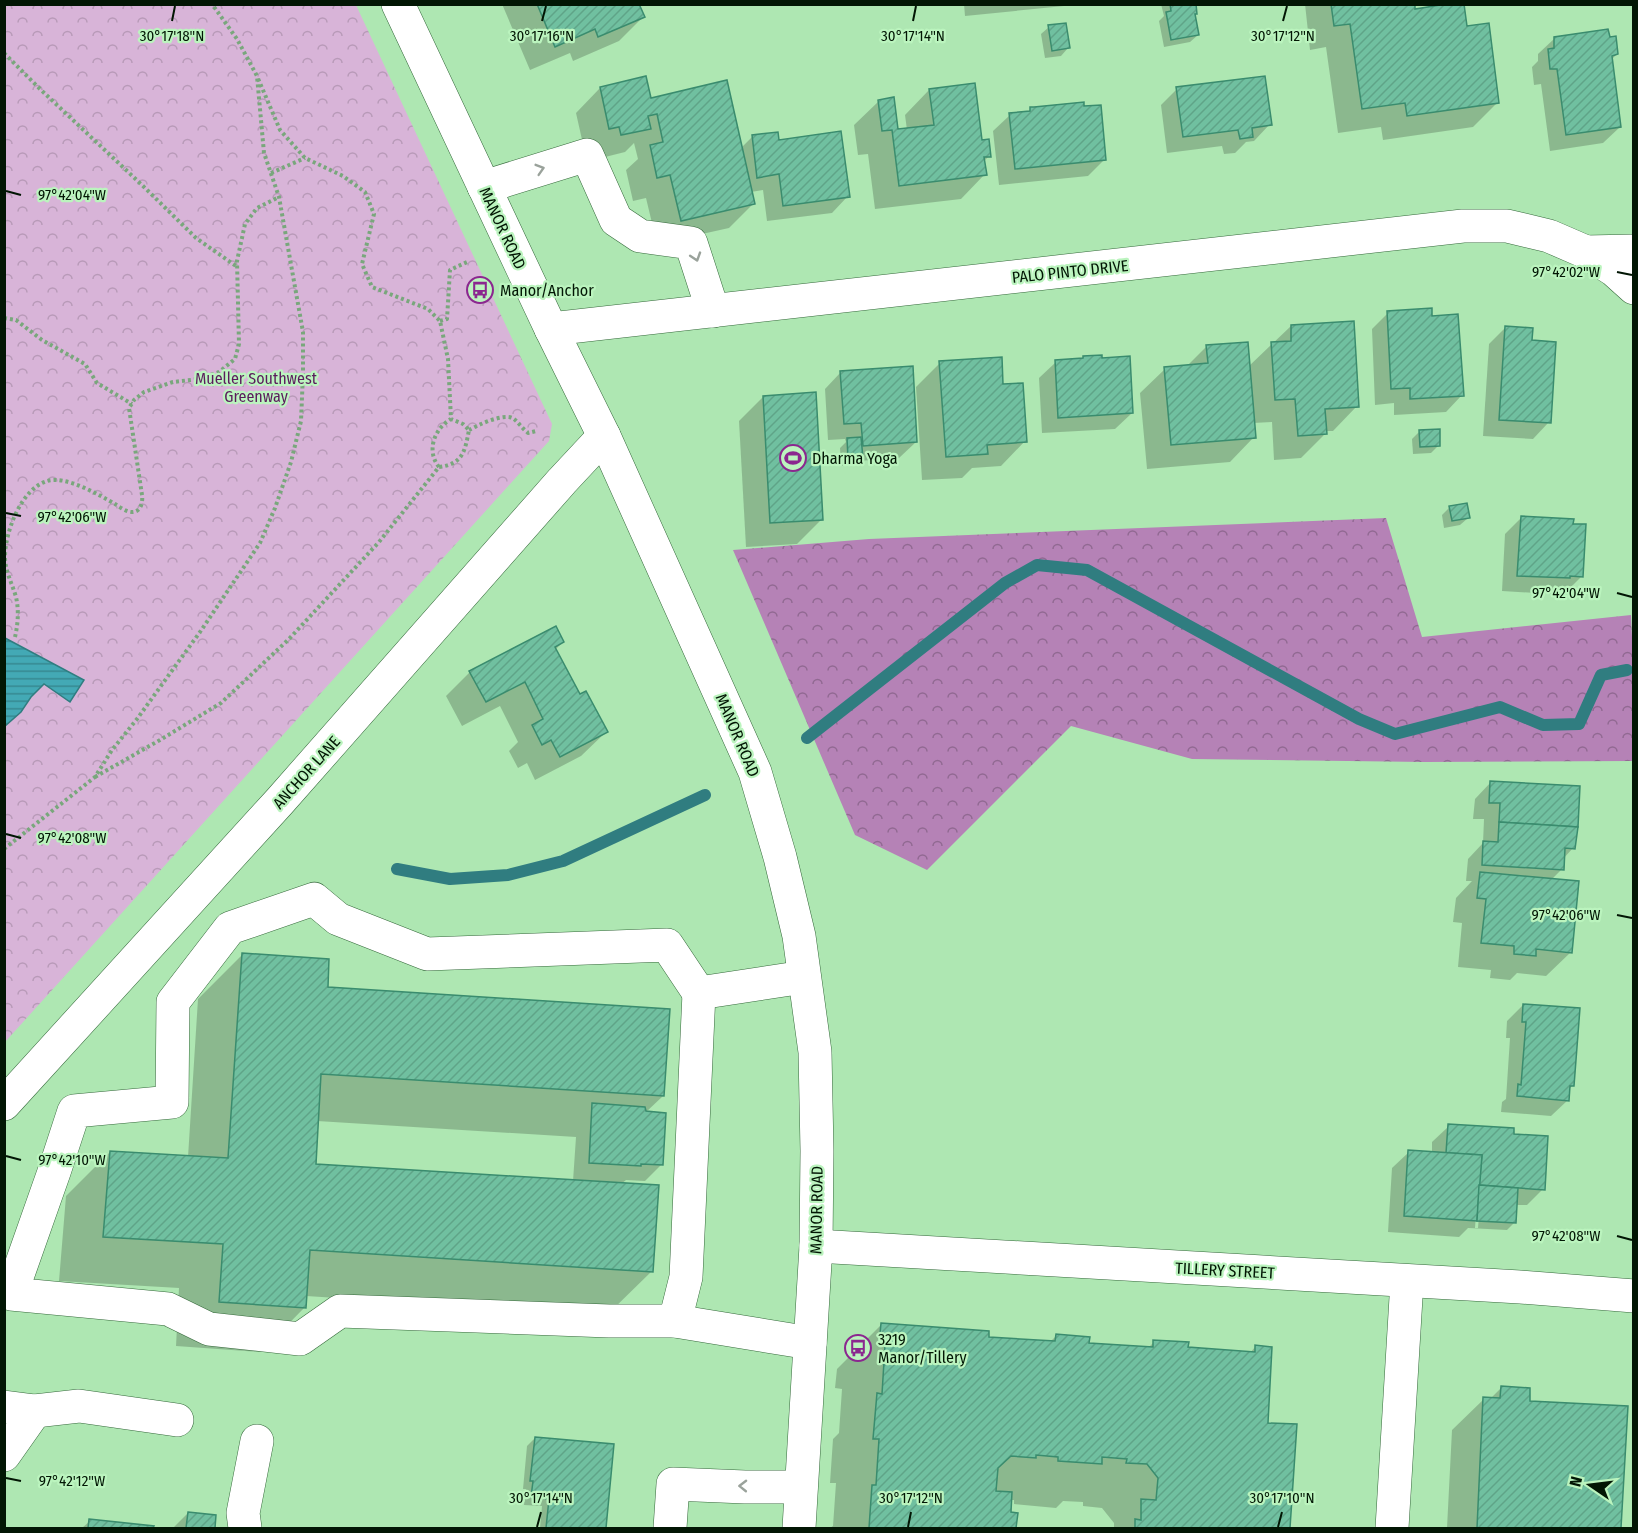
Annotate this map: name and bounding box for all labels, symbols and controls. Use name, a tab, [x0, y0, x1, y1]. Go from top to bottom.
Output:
text: 30°17'18"N	[140, 27, 204, 45]
text: 30°17'16"N	[510, 27, 574, 45]
text: 30°17'14"N	[881, 27, 945, 45]
text: 30°17'12"N	[1251, 27, 1315, 45]
one-way arrow	[534, 164, 545, 176]
street label: MANOR ROAD	[475, 184, 530, 272]
text: 97°42'04"W	[38, 186, 106, 204]
one-way arrow	[689, 251, 701, 262]
street label: PALO PINTO DRIVE	[1011, 256, 1129, 287]
text: 97°42'02"W	[1532, 263, 1600, 281]
bus stop icon: Manor/Anchor	[465, 275, 495, 305]
place label: Manor/Anchor	[500, 281, 594, 300]
park label: Mueller Southwest Greenway	[195, 369, 318, 406]
sports icon: Dharma Yoga	[778, 443, 808, 473]
place label: Dharma Yoga	[812, 449, 898, 468]
text: 97°42'06"W	[38, 508, 106, 526]
text: 97°42'04"W	[1532, 584, 1600, 602]
street label: MANOR ROAD	[712, 691, 764, 780]
street label: ANCHOR LANE	[269, 732, 344, 813]
text: 97°42'08"W	[38, 829, 106, 847]
text: 97°42'06"W	[1532, 906, 1600, 924]
text: 97°42'10"W	[38, 1151, 106, 1169]
street label: MANOR ROAD	[806, 1166, 827, 1254]
text: 97°42'08"W	[1532, 1227, 1600, 1245]
street label: TILLERY STREET	[1175, 1258, 1276, 1283]
place label: 3219 Manor/Tillery	[878, 1330, 967, 1367]
bus stop icon: 3219 Manor/Tillery	[843, 1333, 873, 1363]
north arrow	[1560, 1455, 1620, 1515]
text: 97°42'12"W	[39, 1472, 105, 1490]
text: N	[1566, 1475, 1586, 1488]
one-way arrow	[738, 1480, 747, 1493]
text: 30°17'14"N	[509, 1489, 573, 1507]
text: 30°17'12"N	[879, 1489, 943, 1507]
text: 30°17'10"N	[1250, 1489, 1315, 1507]

